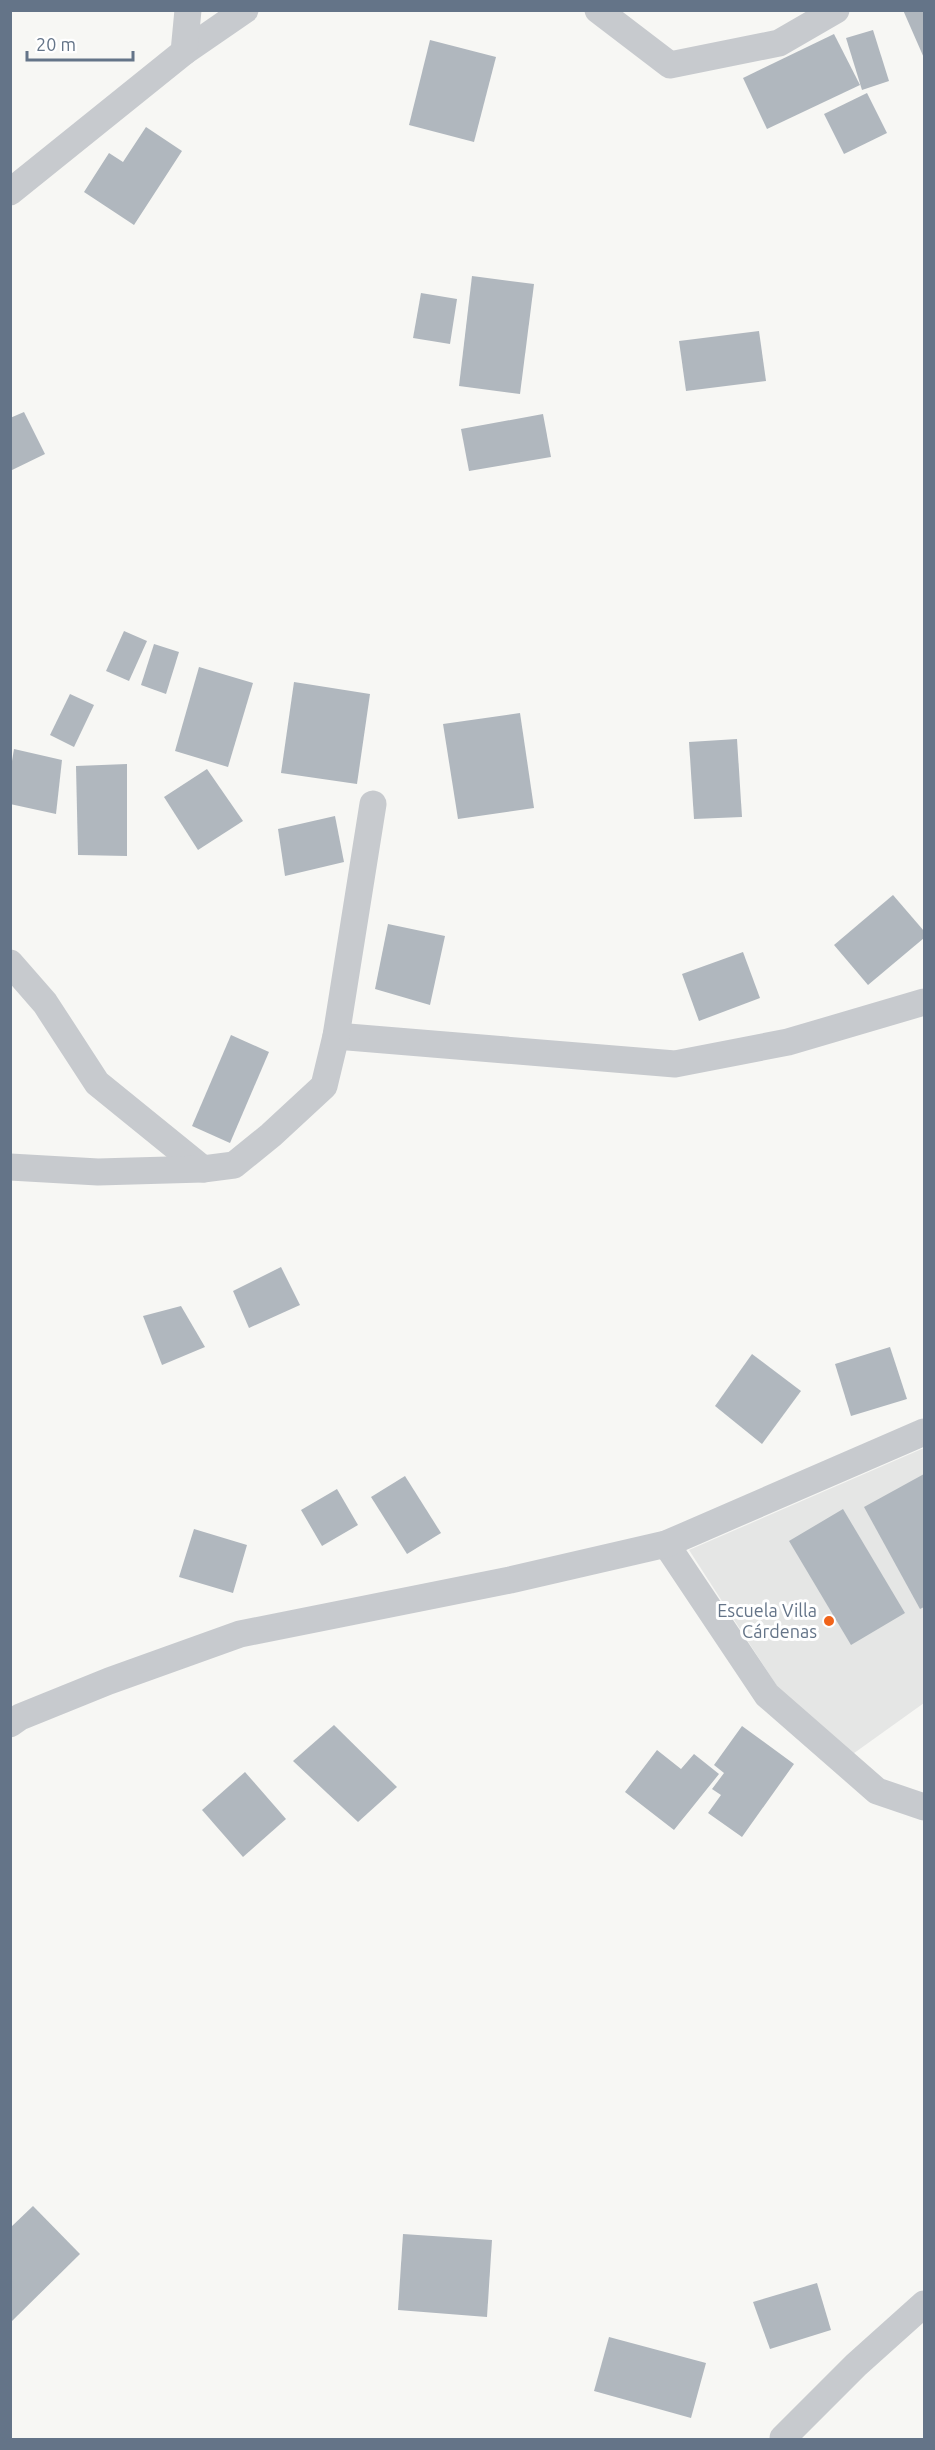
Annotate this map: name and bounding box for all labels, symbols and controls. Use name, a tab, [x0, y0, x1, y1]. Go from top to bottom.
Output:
scale bar	[27, 24, 134, 62]
text: 20 m	[36, 34, 76, 54]
place label: Escuela Villa Cárdenas	[717, 1600, 817, 1641]
marker: Escuela Villa Cárdenas	[822, 1614, 836, 1628]

